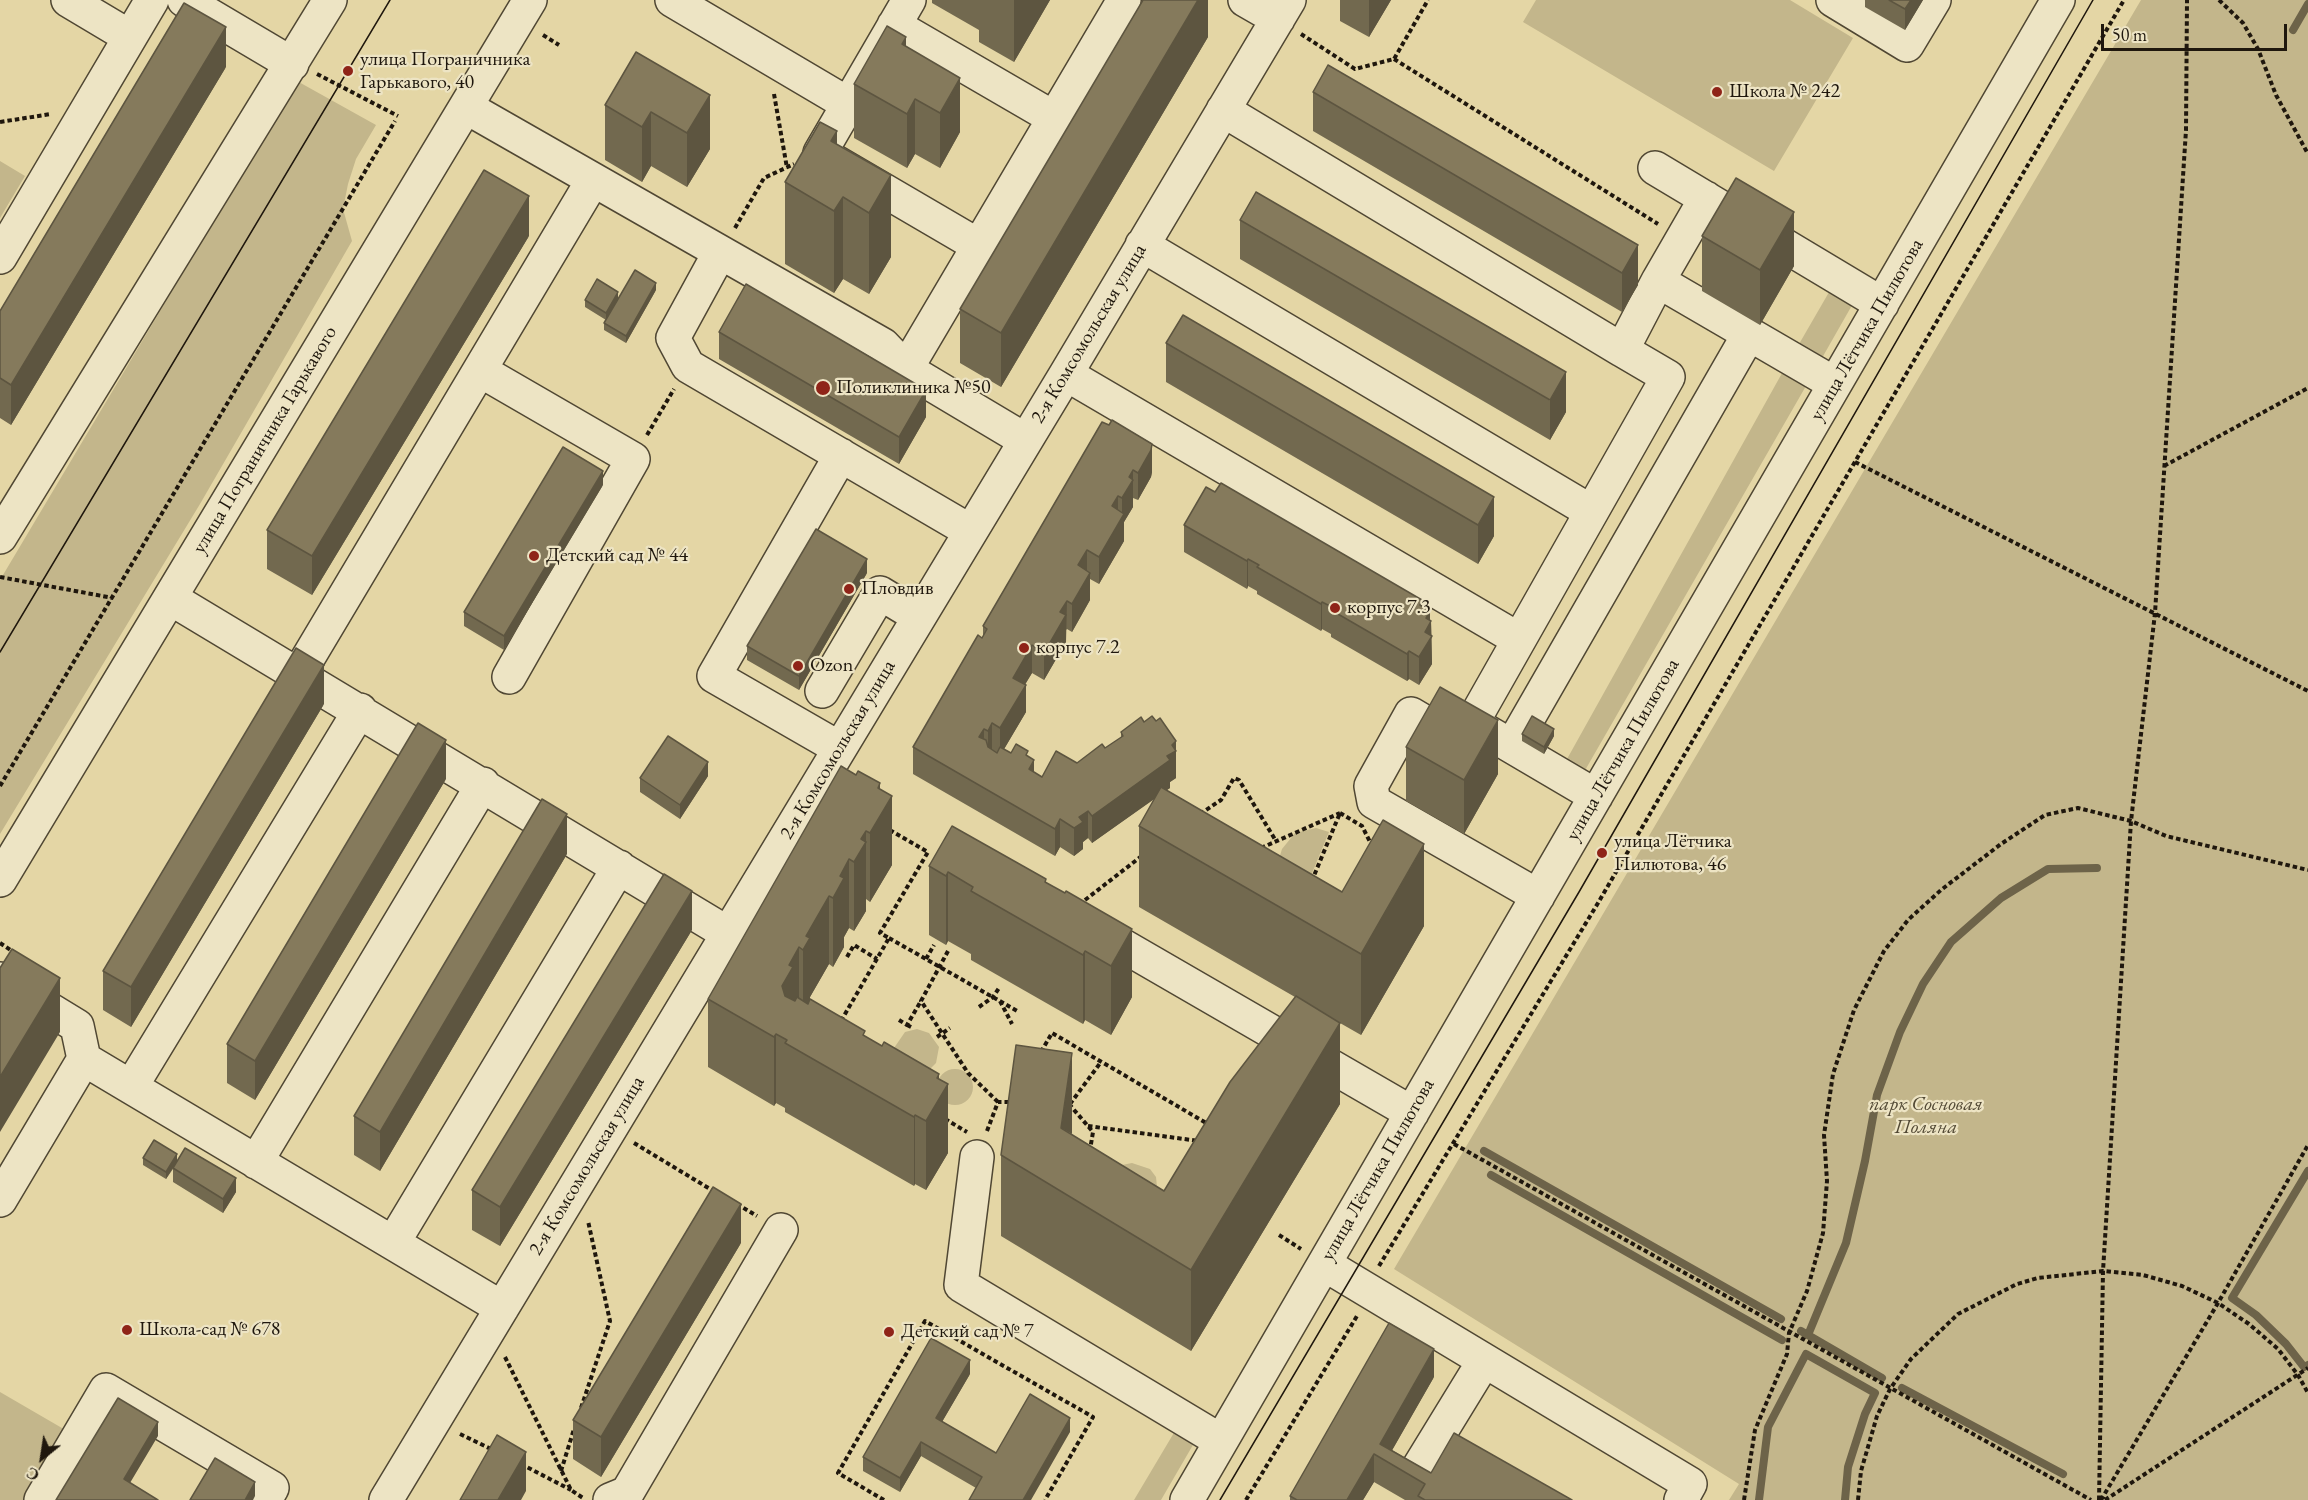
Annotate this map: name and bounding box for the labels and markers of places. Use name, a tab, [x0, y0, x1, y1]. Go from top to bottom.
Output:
place label: улица Пограничника Гарькавого, 40	[360, 48, 530, 95]
marker: улица Пограничника Гарькавого, 40	[341, 64, 355, 78]
place label: Школа № 242	[1729, 80, 1840, 104]
marker: Школа № 242	[1710, 85, 1724, 99]
place label: Поликлиника №50	[836, 376, 991, 400]
marker: Поликлиника №50	[814, 379, 832, 397]
place label: Детский сад № 44	[546, 544, 688, 568]
marker: Детский сад № 44	[527, 549, 541, 563]
place label: Пловдив	[861, 577, 933, 601]
marker: Пловдив	[842, 582, 856, 596]
place label: корпус 7.3	[1347, 596, 1431, 620]
marker: корпус 7.3	[1328, 601, 1342, 615]
place label: корпус 7.2	[1036, 636, 1120, 660]
marker: корпус 7.2	[1017, 641, 1031, 655]
place label: Ozon	[810, 654, 853, 678]
marker: Ozon	[791, 659, 805, 673]
place label: улица Лётчика Пилютова, 46	[1614, 830, 1732, 877]
marker: улица Лётчика Пилютова, 46	[1595, 846, 1609, 860]
place label: Школа-сад № 678	[139, 1318, 280, 1342]
place label: Детский сад № 7	[901, 1320, 1033, 1344]
marker: Школа-сад № 678	[120, 1323, 134, 1337]
marker: Детский сад № 7	[882, 1325, 896, 1339]

